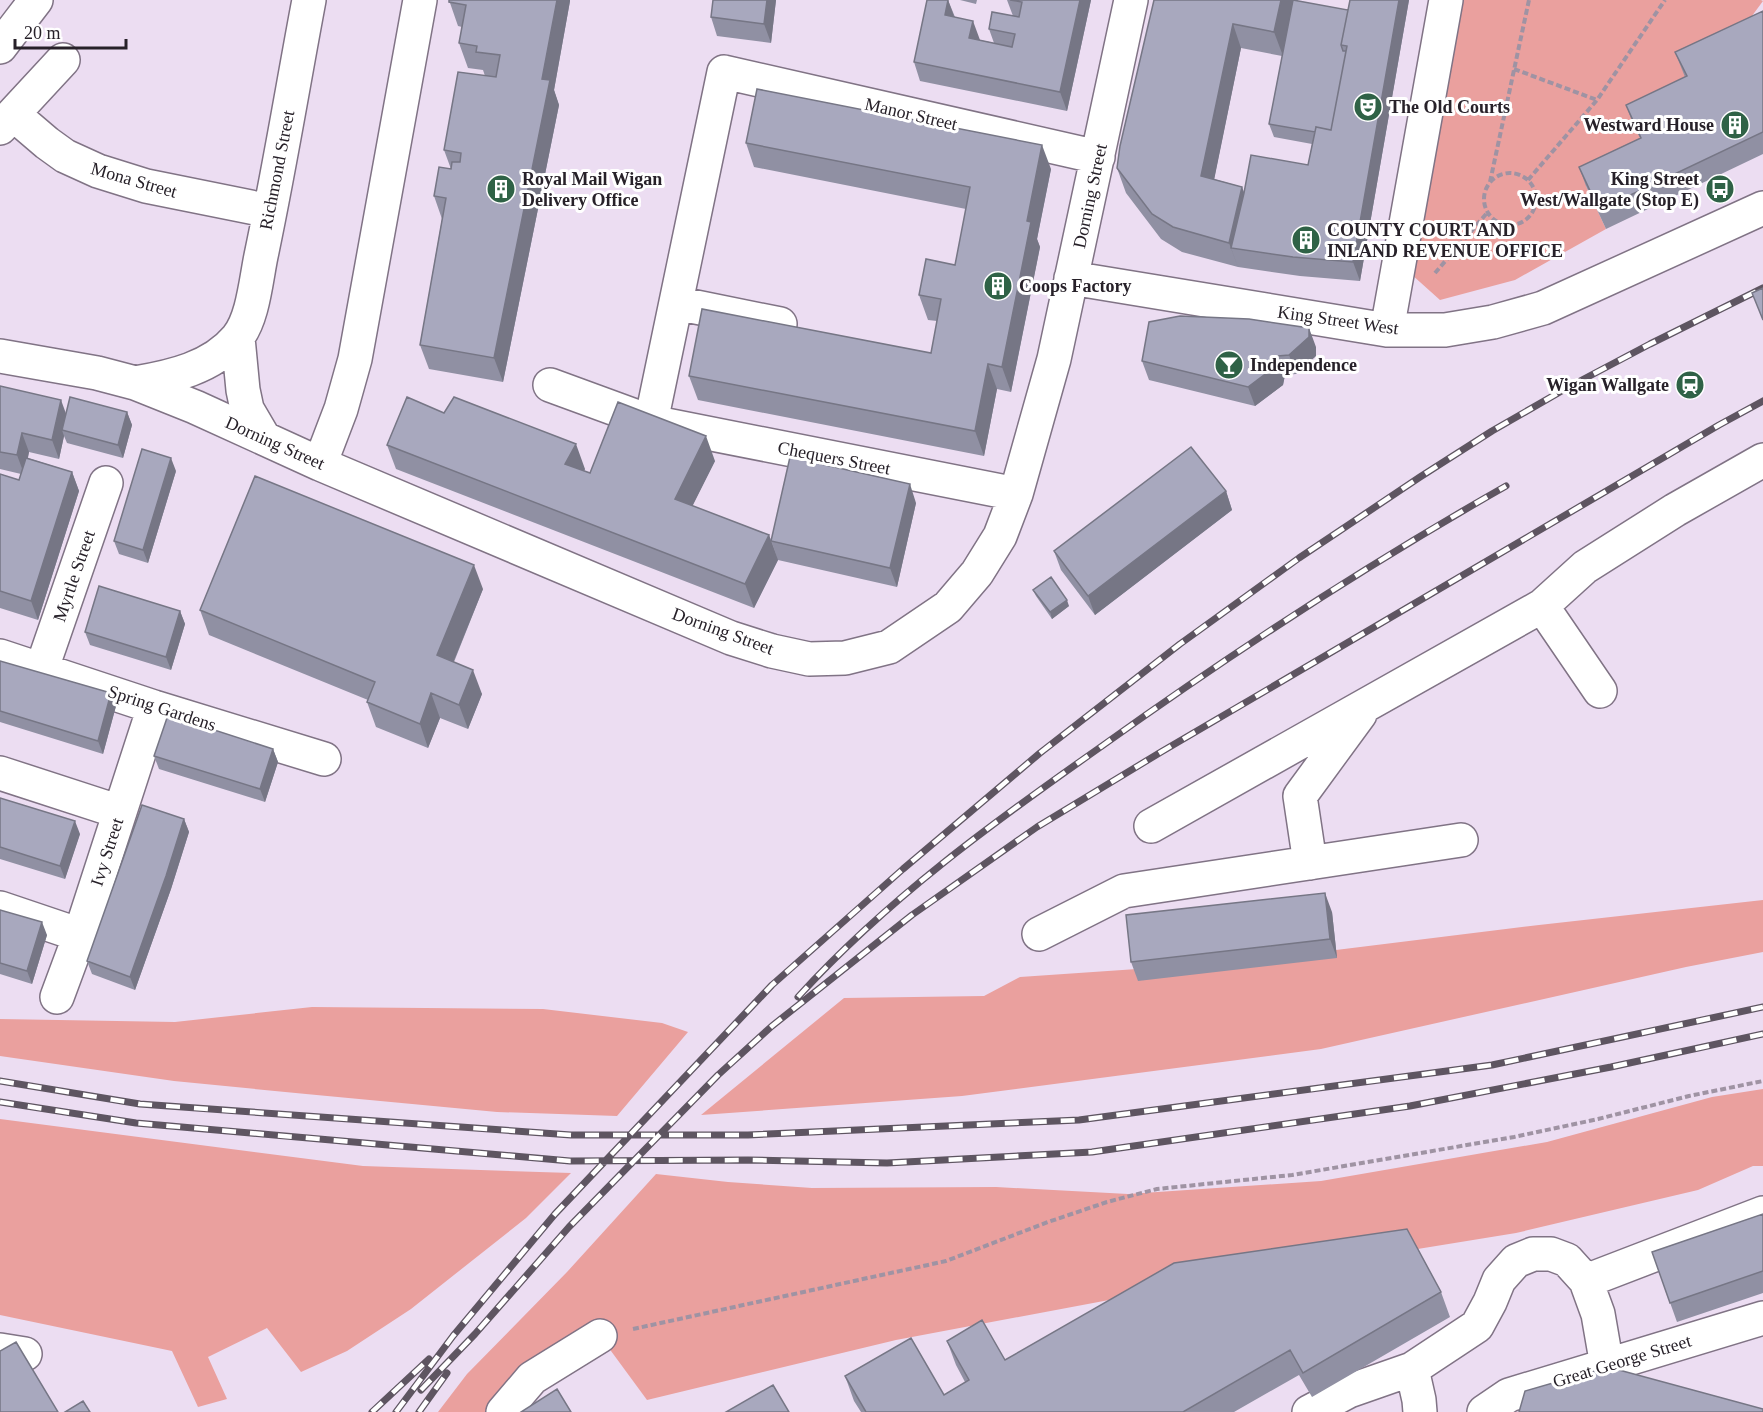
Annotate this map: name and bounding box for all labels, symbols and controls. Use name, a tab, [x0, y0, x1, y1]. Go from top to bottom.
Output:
scale bar	[15, 12, 126, 50]
text: 20 m	[24, 23, 61, 43]
theatre icon: The Old Courts	[1352, 91, 1384, 123]
street label: Manor Street	[863, 94, 959, 134]
place label: The Old Courts	[1389, 97, 1510, 117]
street label: Richmond Street	[256, 108, 298, 232]
building icon: Westward House	[1719, 109, 1751, 141]
place label: Westward House	[1584, 115, 1714, 135]
street label: Dorning Street	[1069, 142, 1111, 250]
street label: Mona Street	[89, 158, 179, 202]
place label: Royal Mail Wigan Delivery Office	[522, 169, 662, 210]
place label: King Street West/Wallgate (Stop E)	[1520, 169, 1699, 211]
building icon: Royal Mail Wigan Delivery Office	[485, 173, 517, 205]
bus stop icon: King Street West/Wallgate (Stop E)	[1704, 173, 1736, 205]
place label: COUNTY COURT AND INLAND REVENUE OFFICE	[1327, 220, 1563, 261]
building icon: COUNTY COURT AND INLAND REVENUE OFFICE	[1290, 224, 1322, 256]
building icon: Coops Factory	[982, 270, 1014, 302]
place label: Coops Factory	[1019, 276, 1131, 296]
street label: King Street West	[1276, 302, 1400, 338]
bar icon: Independence	[1213, 349, 1245, 381]
place label: Independence	[1250, 355, 1357, 375]
station icon: Wigan Wallgate	[1674, 369, 1706, 401]
place label: Wigan Wallgate	[1546, 375, 1669, 395]
street label: Dorning Street	[222, 412, 328, 474]
street label: Chequers Street	[776, 437, 892, 479]
street label: Myrtle Street	[49, 528, 99, 624]
street label: Dorning Street	[670, 603, 776, 659]
street label: Spring Gardens	[105, 681, 219, 735]
street label: Ivy Street	[87, 815, 127, 889]
street label: Great George Street	[1550, 1330, 1694, 1392]

